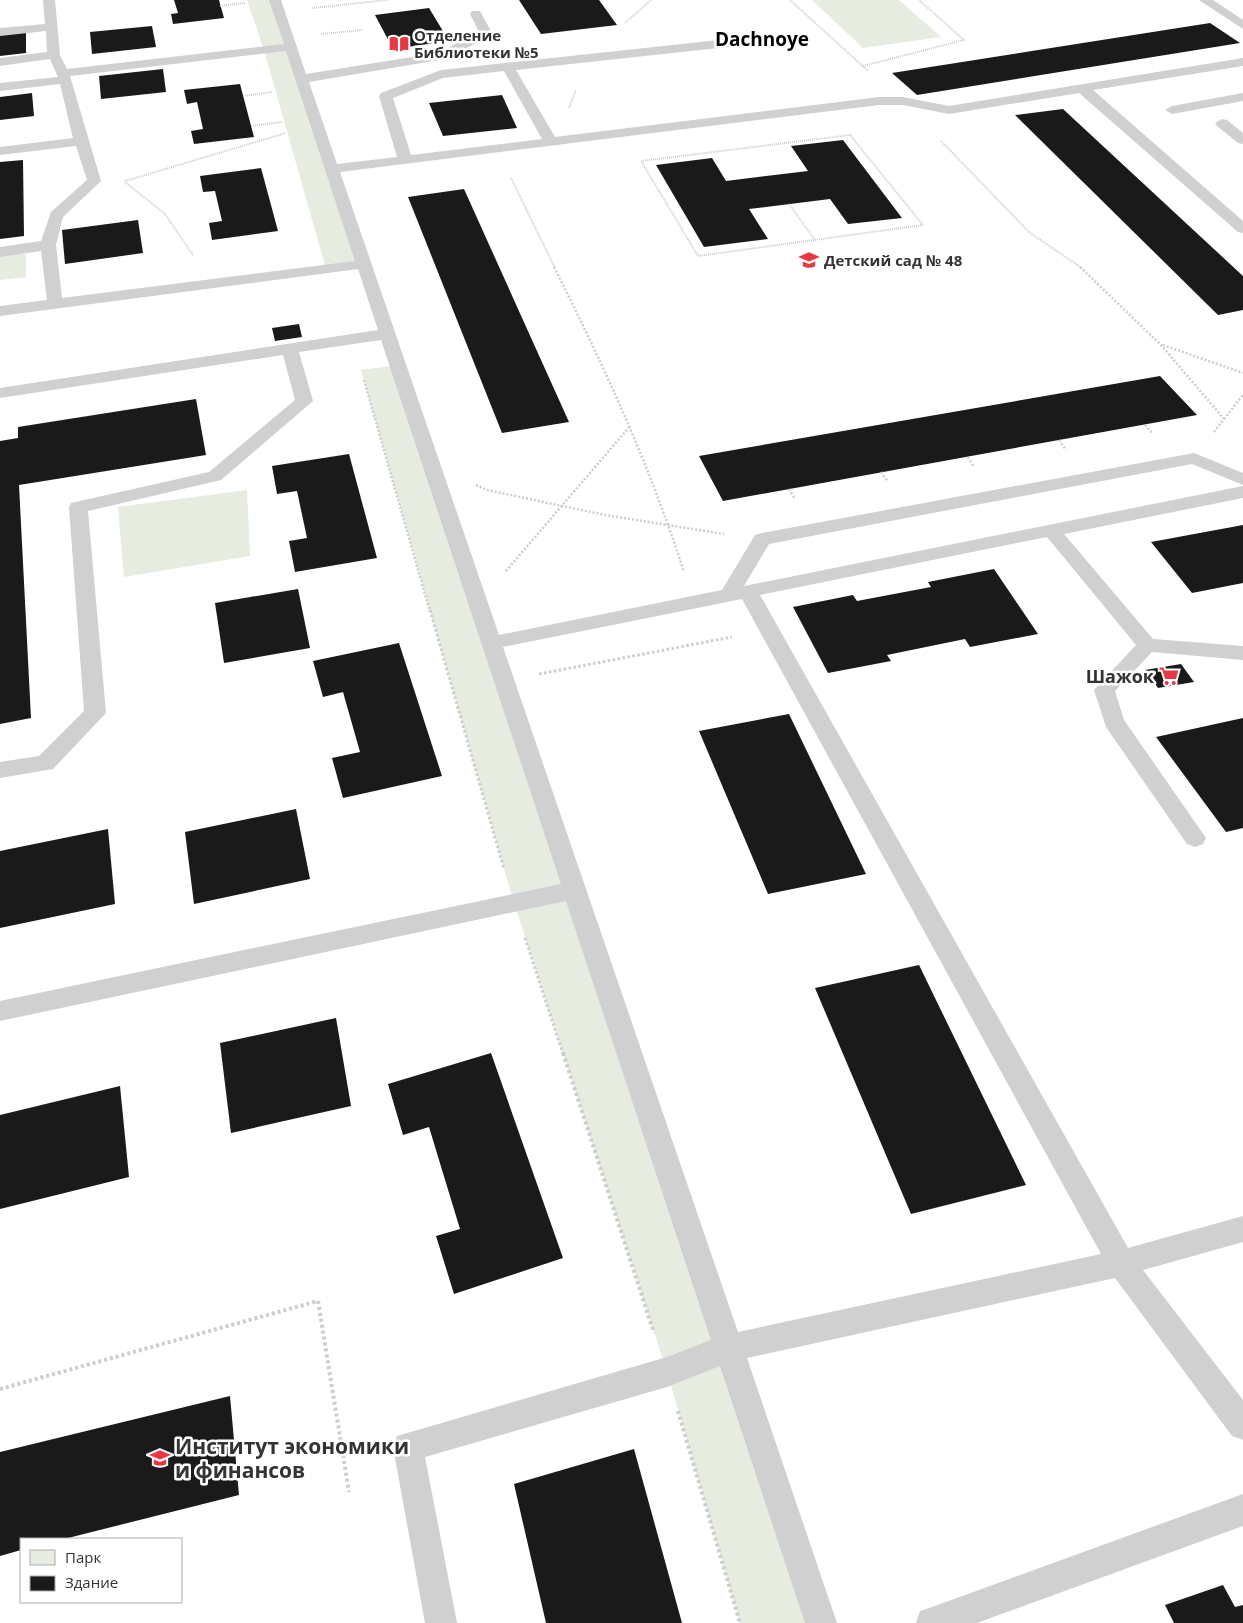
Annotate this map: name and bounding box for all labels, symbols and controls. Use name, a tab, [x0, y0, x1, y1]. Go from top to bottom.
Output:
place label: Отделение Библиотеки №5	[414, 25, 539, 62]
district label: Dachnoye	[715, 26, 809, 52]
library icon: Отделение Библиотеки №5	[388, 33, 410, 55]
school or university icon: Детский сад № 48	[798, 249, 820, 271]
place label: Детский сад № 48	[824, 250, 963, 270]
place label: Шажок	[1086, 664, 1155, 688]
supermarket icon: Шажок	[1158, 665, 1180, 687]
place label: Институт экономики и финансов	[175, 1432, 409, 1484]
school or university icon: Институт экономики и финансов	[149, 1447, 171, 1469]
legend	[20, 1538, 182, 1603]
text: Парк	[65, 1547, 101, 1567]
text: Здание	[65, 1572, 118, 1592]

